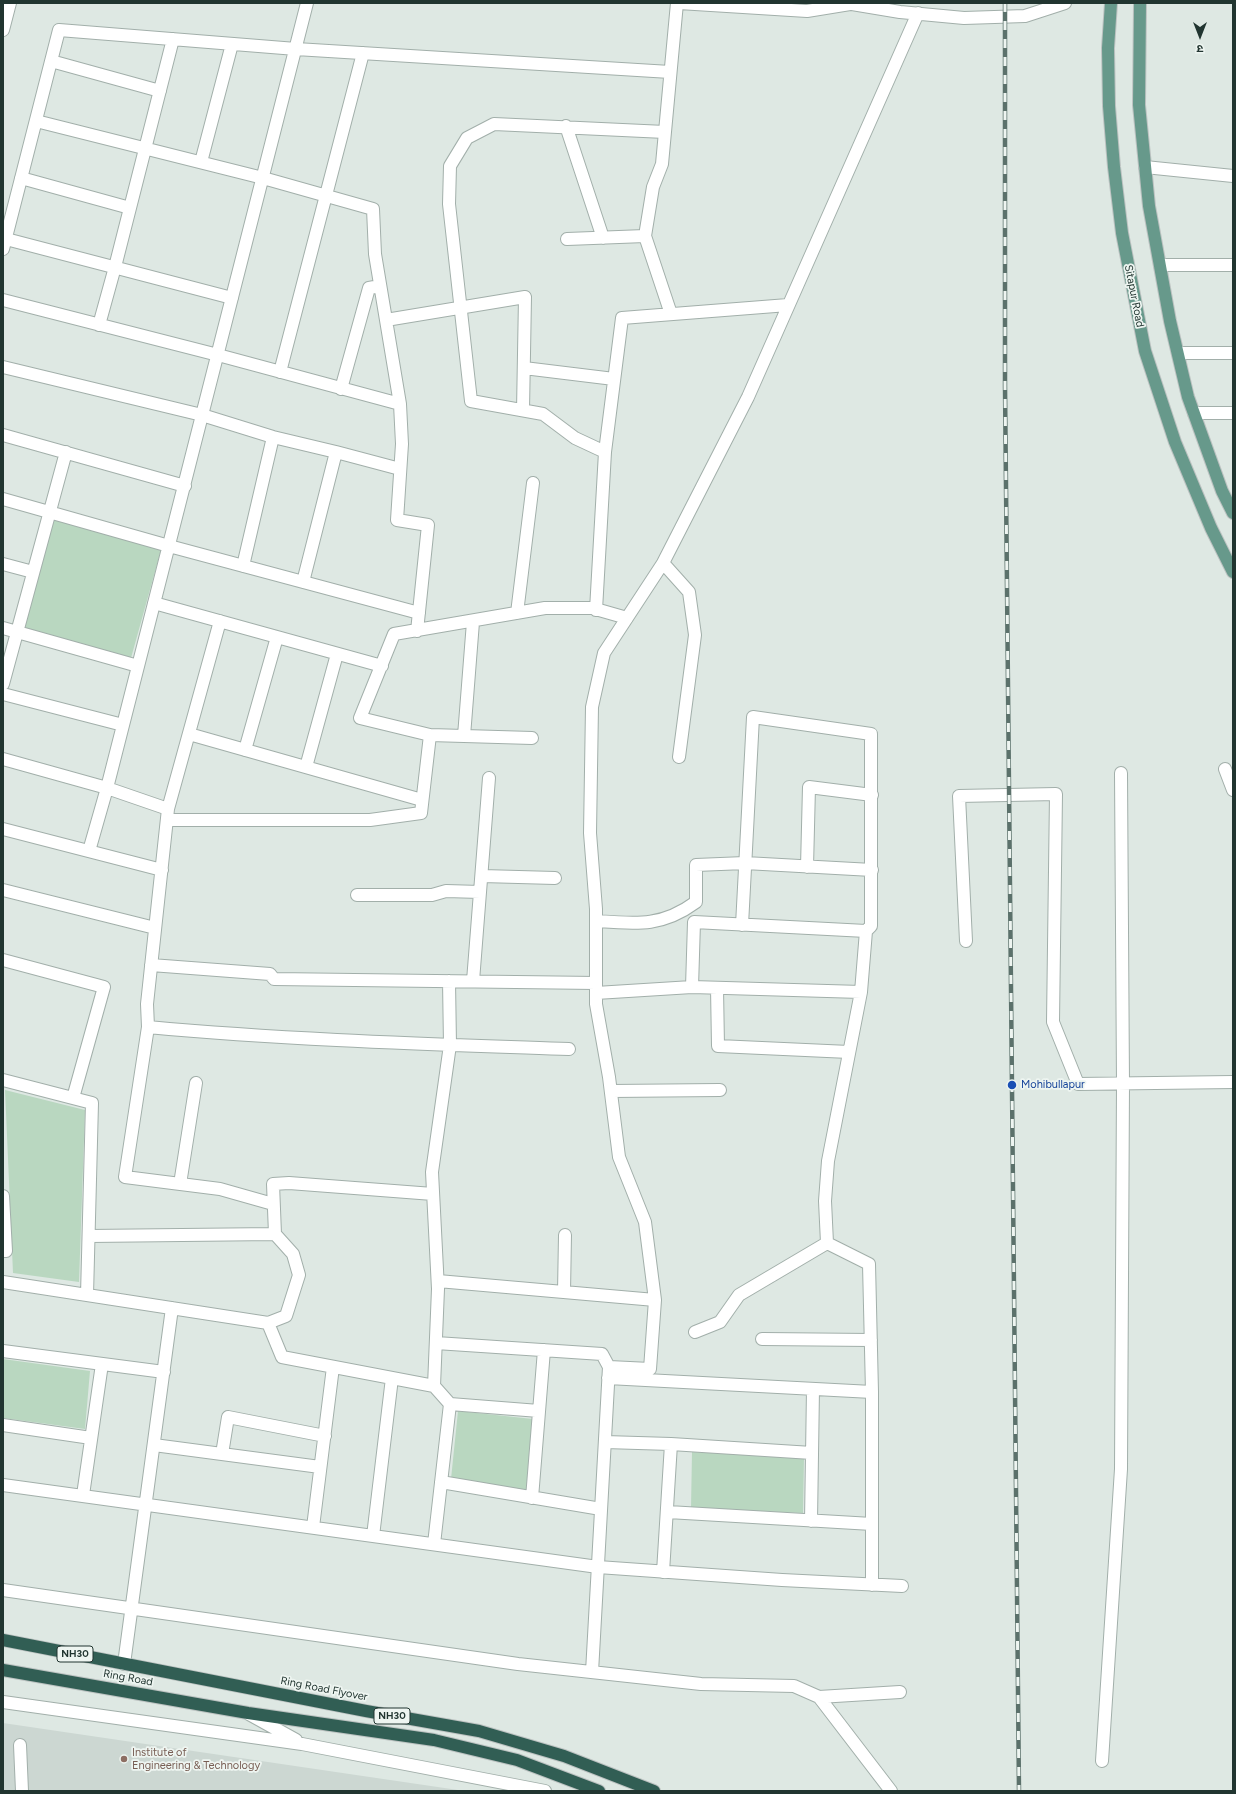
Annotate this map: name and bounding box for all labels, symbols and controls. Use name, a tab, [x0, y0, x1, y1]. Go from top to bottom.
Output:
north arrow	[1180, 16, 1220, 56]
text: उ	[1197, 42, 1203, 55]
street label: Sitapur Road	[1121, 264, 1147, 328]
place label: Mohibullapur	[1021, 1078, 1085, 1092]
marker: Mohibullapur	[1006, 1079, 1018, 1091]
road number: NH30	[57, 1646, 93, 1662]
street label: Ring Road	[102, 1667, 154, 1689]
street label: Ring Road Flyover	[279, 1674, 369, 1704]
road number: NH30	[374, 1708, 410, 1724]
place label: Institute of Engineering & Technology	[132, 1746, 260, 1772]
marker: Institute of Engineering & Technology	[119, 1754, 129, 1764]

